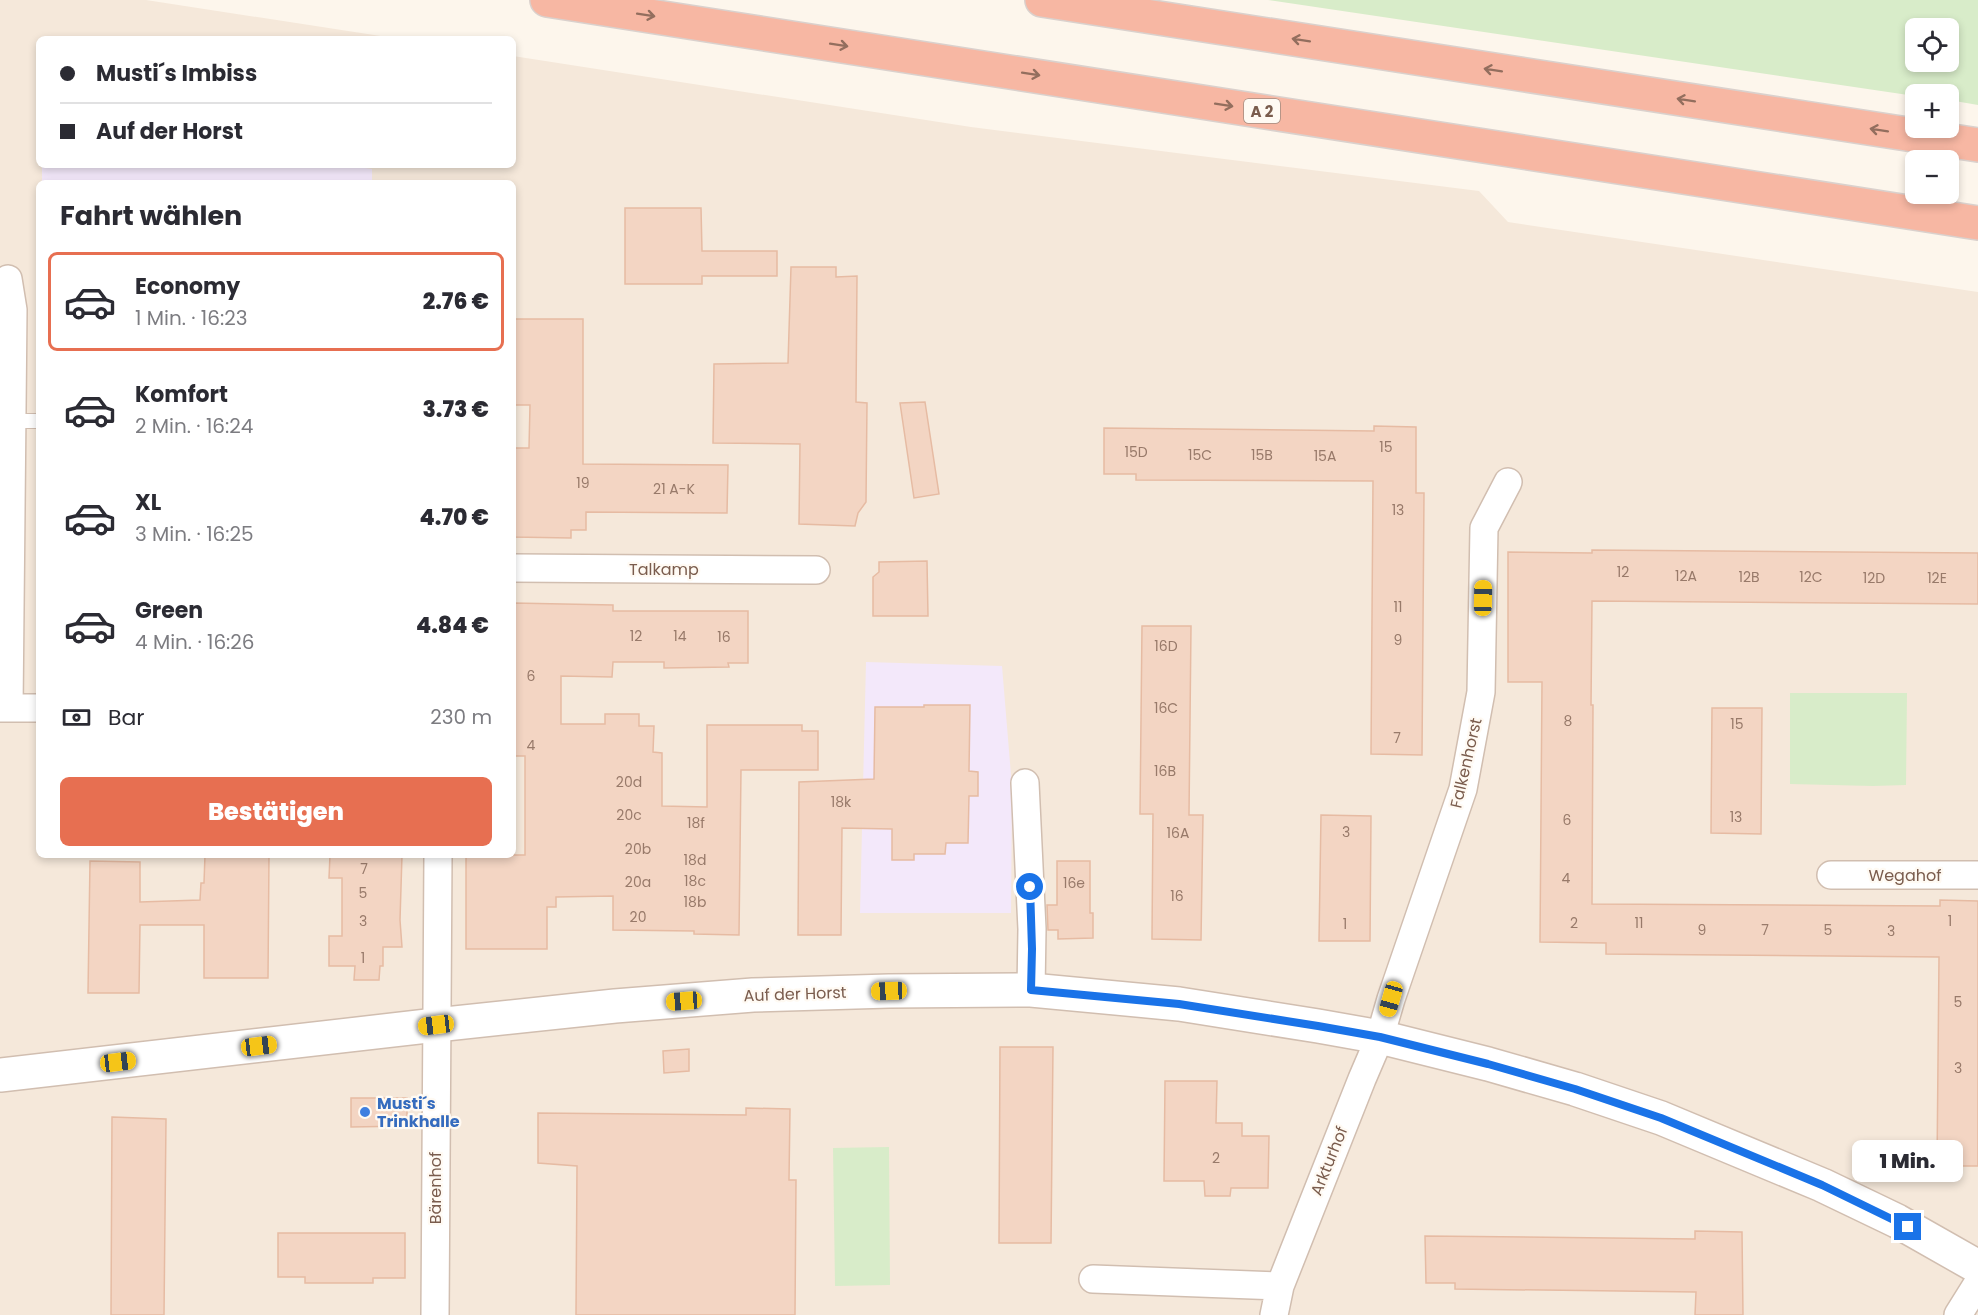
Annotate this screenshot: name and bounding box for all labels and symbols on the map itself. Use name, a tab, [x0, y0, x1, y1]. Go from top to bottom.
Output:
one-way arrow	[636, 10, 655, 21]
one-way arrow	[1291, 35, 1311, 46]
one-way arrow	[828, 39, 848, 50]
one-way arrow	[1484, 65, 1504, 76]
one-way arrow	[1021, 69, 1041, 80]
one-way arrow	[1677, 94, 1696, 105]
one-way arrow	[1214, 99, 1234, 110]
road number: A 2	[1244, 99, 1280, 123]
one-way arrow	[1869, 124, 1889, 135]
house number: 15	[1379, 437, 1393, 457]
house number: 15D	[1124, 442, 1148, 462]
house number: 15C	[1188, 445, 1212, 465]
house number: 15B	[1251, 445, 1273, 465]
house number: 15A	[1314, 446, 1336, 466]
house number: 19	[576, 473, 590, 493]
house number: 21 A-K	[653, 479, 696, 499]
house number: 13	[1392, 500, 1404, 520]
street label: Talkamp	[629, 558, 699, 581]
house number: 12	[1617, 562, 1629, 582]
house number: 12A	[1675, 566, 1697, 586]
house number: 12B	[1738, 567, 1760, 587]
house number: 12C	[1799, 567, 1823, 587]
house number: 12D	[1863, 568, 1885, 588]
house number: 12E	[1927, 568, 1947, 588]
car	[1474, 580, 1492, 616]
house number: 11	[1394, 597, 1402, 617]
house number: 12	[630, 626, 642, 646]
house number: 14	[673, 626, 687, 646]
house number: 16	[717, 627, 731, 647]
house number: 9	[1394, 630, 1402, 650]
house number: 16D	[1154, 636, 1178, 656]
house number: 6	[527, 666, 536, 686]
house number: 16C	[1154, 698, 1178, 718]
house number: 8	[1564, 711, 1573, 731]
house number: 15	[1730, 714, 1744, 734]
street label: Falkenhorst	[1444, 716, 1488, 810]
house number: 7	[1393, 728, 1401, 748]
house number: 4	[527, 735, 536, 755]
house number: 16B	[1154, 761, 1176, 781]
house number: 20d	[616, 772, 642, 792]
house number: 18k	[831, 792, 852, 812]
house number: 20c	[616, 805, 642, 825]
house number: 13	[1730, 807, 1742, 827]
house number: 6	[1563, 810, 1572, 830]
house number: 18f	[687, 813, 705, 833]
house number: 3	[1342, 822, 1350, 842]
house number: 16A	[1167, 823, 1189, 843]
house number: 20b	[625, 839, 651, 859]
house number: 18d	[684, 850, 706, 870]
house number: 7	[360, 859, 368, 879]
street label: Wegahof	[1869, 864, 1941, 887]
house number: 4	[1562, 868, 1571, 888]
house number: 18c	[684, 871, 706, 891]
house number: 20a	[625, 872, 651, 892]
route start	[1016, 873, 1043, 900]
house number: 16e	[1063, 873, 1085, 893]
house number: 5	[359, 883, 367, 903]
house number: 16	[1170, 886, 1184, 906]
house number: 18b	[684, 892, 706, 912]
house number: 20	[630, 907, 646, 927]
house number: 3	[359, 911, 367, 931]
house number: 1	[1948, 911, 1952, 931]
house number: 2	[1570, 913, 1578, 933]
house number: 11	[1635, 913, 1643, 933]
house number: 1	[1343, 914, 1347, 934]
house number: 9	[1698, 920, 1706, 940]
house number: 7	[1761, 920, 1769, 940]
house number: 5	[1824, 920, 1832, 940]
house number: 3	[1887, 921, 1895, 941]
house number: 1	[361, 948, 365, 968]
car	[1377, 979, 1405, 1019]
street label: Auf der Horst	[743, 981, 847, 1007]
car	[871, 981, 907, 1001]
car	[665, 991, 703, 1011]
house number: 5	[1954, 992, 1962, 1012]
car	[417, 1014, 455, 1036]
car	[240, 1035, 278, 1057]
car	[99, 1051, 137, 1073]
house number: 3	[1954, 1058, 1962, 1078]
place label: Musti´s Trinkhalle	[377, 1092, 460, 1133]
marker: Musti´s Trinkhalle	[358, 1105, 372, 1119]
street label: Arkturhof	[1305, 1123, 1353, 1199]
callout: 1 Min.	[1852, 1140, 1964, 1182]
house number: 2	[1212, 1148, 1220, 1168]
street label: Bärenhof	[424, 1152, 447, 1224]
route end	[1894, 1213, 1921, 1240]

